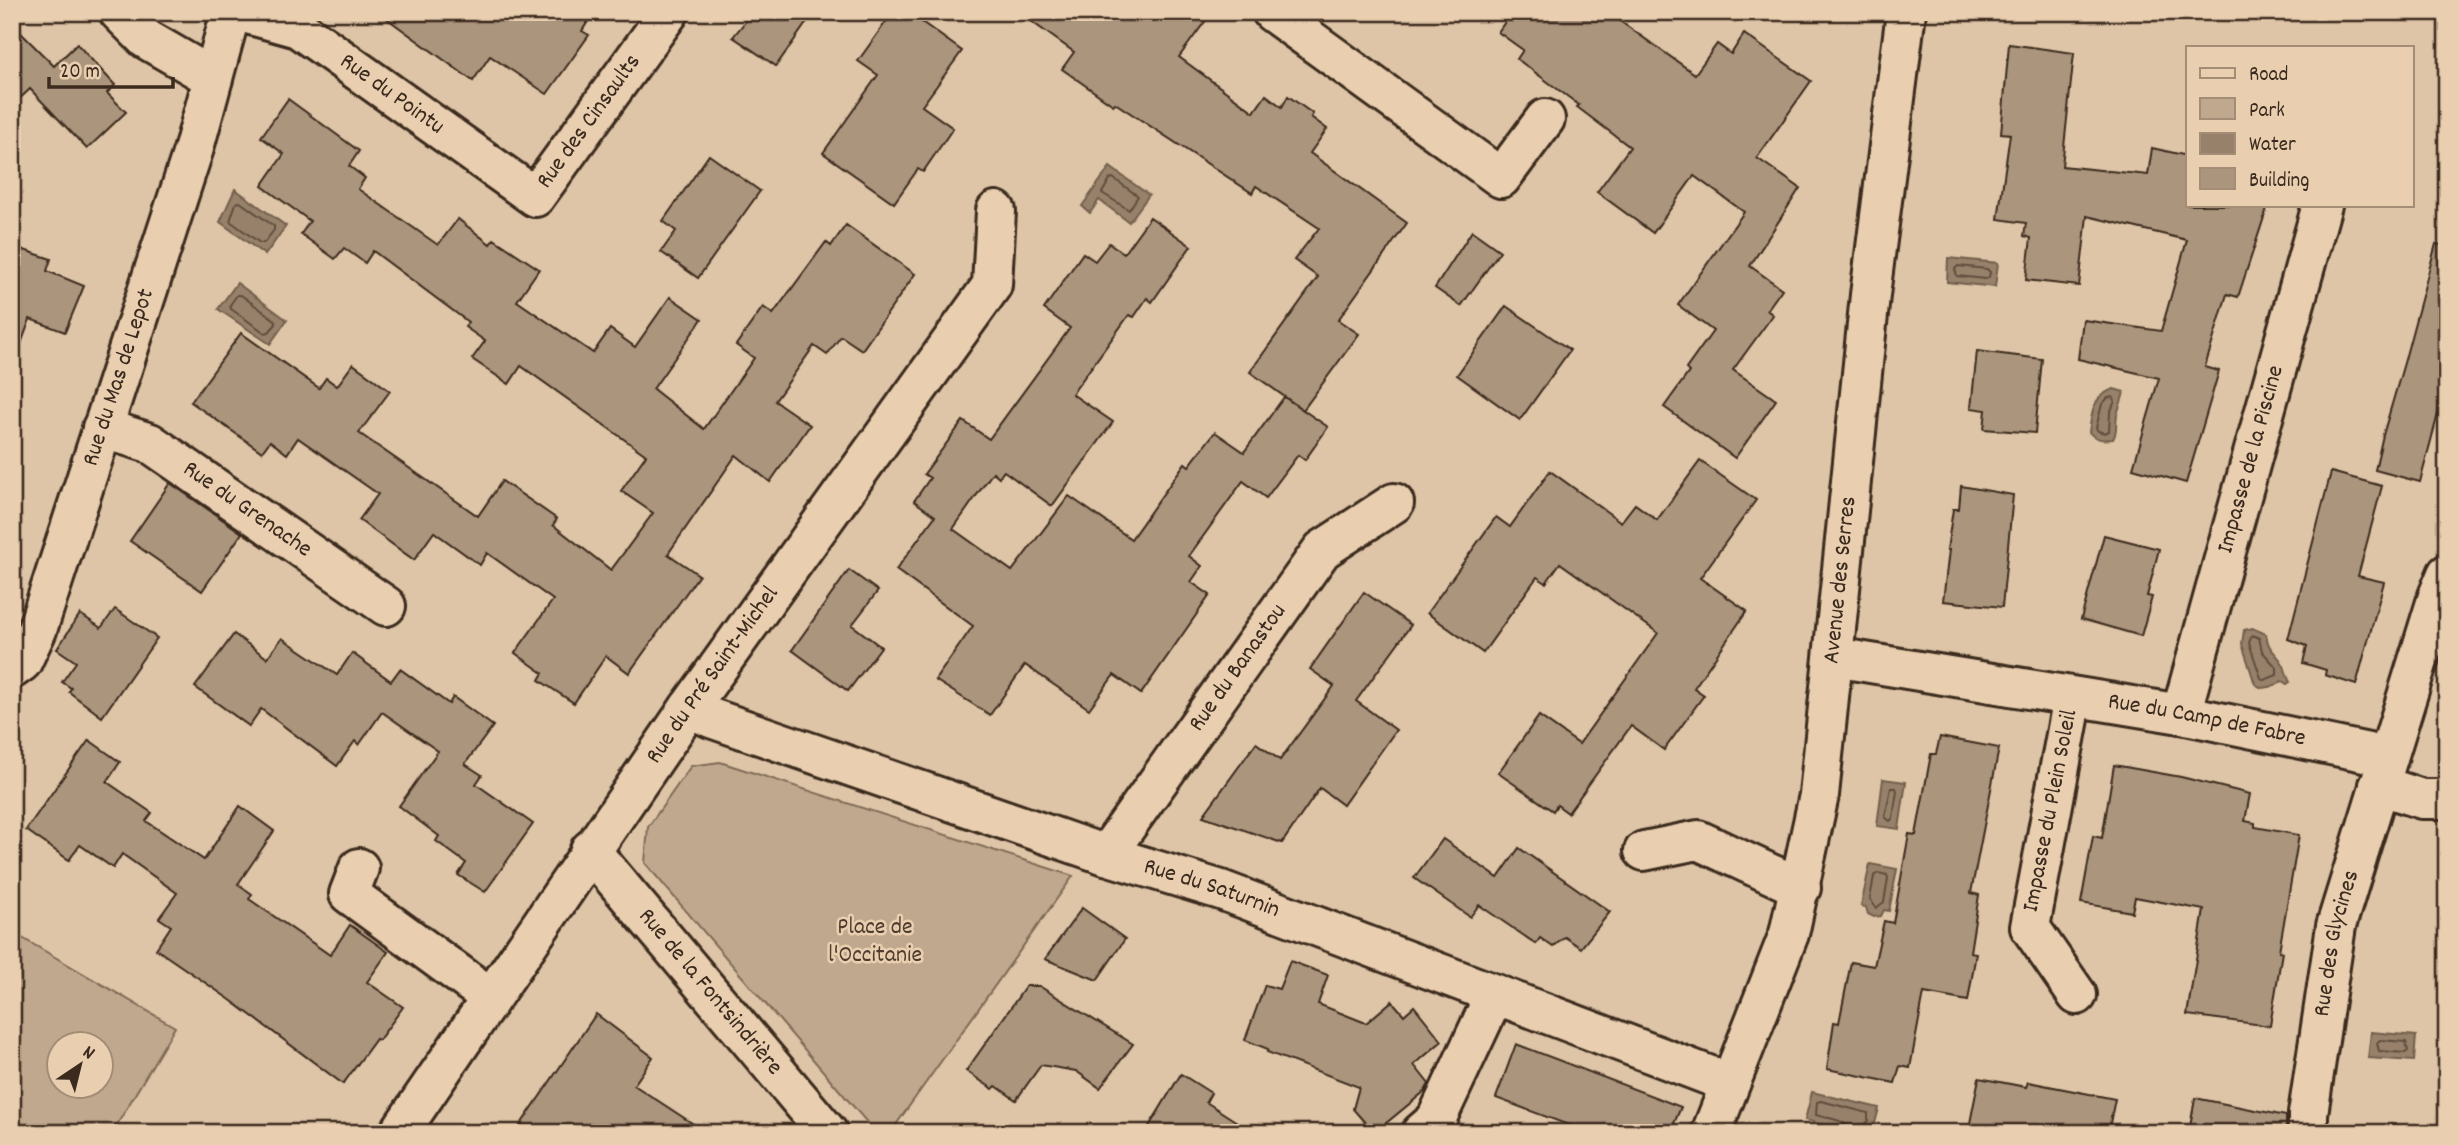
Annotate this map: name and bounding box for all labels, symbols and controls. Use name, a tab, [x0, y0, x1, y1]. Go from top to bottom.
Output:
scale bar	[49, 46, 173, 90]
street label: Rue du Pointu	[332, 46, 451, 144]
legend	[2186, 46, 2414, 206]
street label: Rue des Cinsaults	[529, 47, 650, 196]
text: 20 m	[60, 58, 100, 88]
text: Road	[2249, 61, 2288, 91]
text: Park	[2249, 97, 2285, 127]
text: Water	[2249, 131, 2296, 161]
text: Building	[2249, 167, 2309, 197]
street label: Rue du Mas de Lepot	[74, 284, 164, 471]
street label: Impasse de la Piscine	[2209, 362, 2294, 557]
street label: Rue du Grenache	[175, 453, 318, 567]
street label: Avenue des Serres	[1815, 495, 1866, 665]
street label: Rue du Pré Saint-Michel	[638, 579, 788, 771]
street label: Rue du Banastou	[1181, 597, 1296, 739]
street label: Rue du Camp de Fabre	[2105, 685, 2308, 756]
street label: Impasse du Plein Soleil	[2015, 707, 2087, 915]
street label: Rue du Saturnin	[1139, 850, 1284, 928]
street label: Rue des Glycines	[2306, 866, 2369, 1019]
street label: Rue de la Fontsindrière	[629, 901, 790, 1083]
park label: Place de l'Occitanie	[828, 911, 922, 973]
north arrow	[46, 1030, 116, 1100]
text: N	[76, 1040, 99, 1068]

